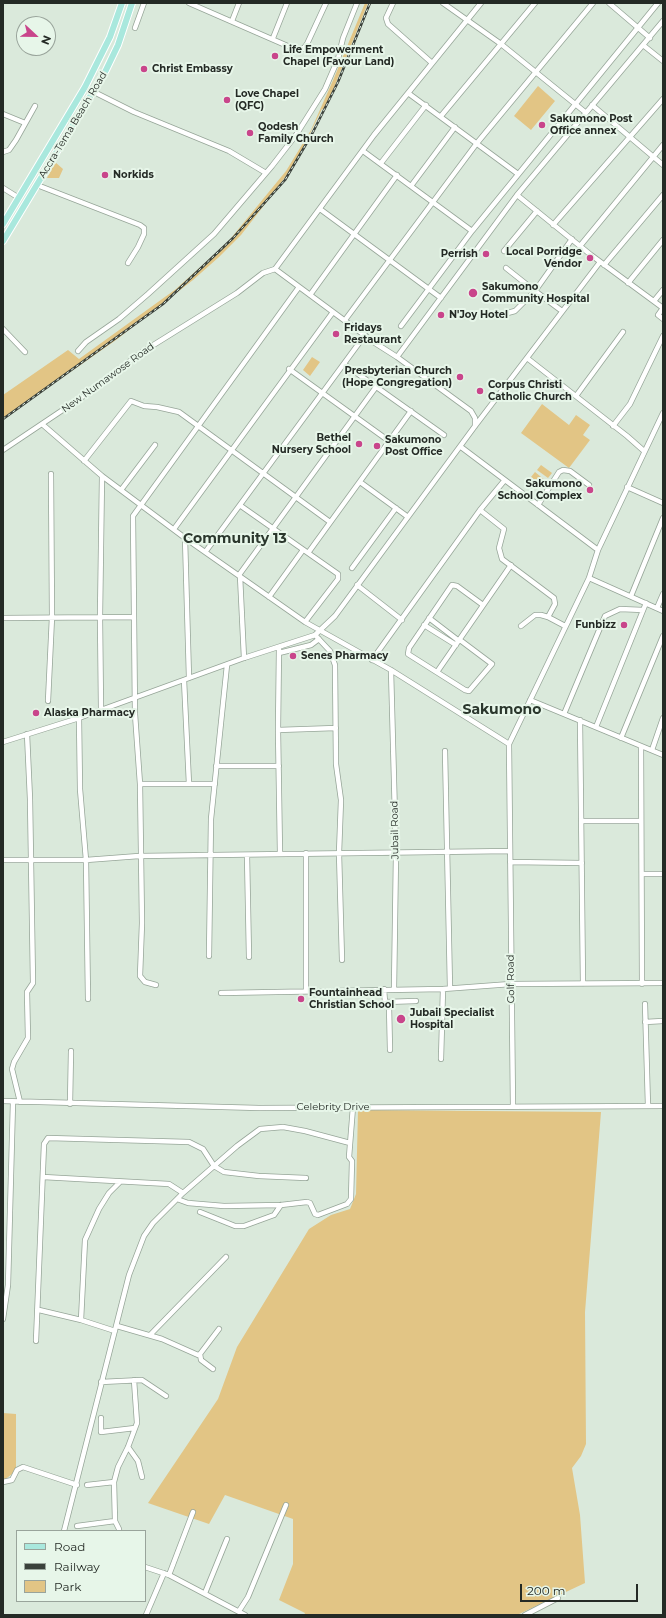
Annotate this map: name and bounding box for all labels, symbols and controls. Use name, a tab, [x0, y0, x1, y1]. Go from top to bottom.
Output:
north arrow	[16, 16, 56, 56]
text: N	[38, 33, 54, 47]
place label: Life Empowerment Chapel (Favour Land)	[283, 44, 394, 68]
marker: Life Empowerment Chapel (Favour Land)	[270, 51, 280, 61]
place label: Christ Embassy	[152, 63, 233, 75]
marker: Christ Embassy	[139, 64, 149, 74]
street label: Accra-Tema Beach Road	[36, 70, 110, 180]
place label: Love Chapel (QFC)	[235, 88, 299, 112]
marker: Love Chapel (QFC)	[222, 95, 232, 105]
place label: Sakumono Post Office annex	[550, 113, 633, 136]
marker: Sakumono Post Office annex	[537, 120, 547, 130]
place label: Qodesh Family Church	[258, 121, 334, 144]
marker: Qodesh Family Church	[245, 128, 255, 138]
place label: Norkids	[113, 169, 154, 181]
marker: Norkids	[100, 170, 110, 180]
place label: Local Porridge Vendor	[506, 246, 582, 270]
place label: Perrish	[441, 248, 478, 260]
marker: Perrish	[481, 249, 491, 259]
marker: Local Porridge Vendor	[585, 253, 595, 263]
place label: Sakumono Community Hospital	[482, 281, 589, 304]
marker: Sakumono Community Hospital	[467, 287, 479, 299]
place label: N'Joy Hotel	[449, 309, 508, 321]
marker: N'Joy Hotel	[436, 310, 446, 320]
place label: Fridays Restaurant	[344, 322, 402, 346]
marker: Fridays Restaurant	[331, 329, 341, 339]
street label: New Numawose Road	[59, 340, 157, 416]
place label: Presbyterian Church (Hope Congregation)	[342, 365, 452, 388]
marker: Presbyterian Church (Hope Congregation)	[455, 372, 465, 382]
place label: Corpus Christi Catholic Church	[488, 379, 572, 402]
marker: Corpus Christi Catholic Church	[475, 386, 485, 396]
place label: Bethel Nursery School	[272, 432, 351, 456]
place label: Sakumono Post Office	[385, 434, 443, 458]
marker: Bethel Nursery School	[354, 439, 364, 449]
marker: Sakumono Post Office	[372, 441, 382, 451]
place label: Sakumono School Complex	[498, 478, 582, 502]
marker: Sakumono School Complex	[585, 485, 595, 495]
district label: Community 13	[183, 531, 287, 547]
place label: Funbizz	[575, 619, 616, 631]
marker: Funbizz	[619, 620, 629, 630]
place label: Senes Pharmacy	[301, 650, 388, 662]
marker: Senes Pharmacy	[288, 651, 298, 661]
district label: Sakumono	[463, 702, 541, 718]
place label: Alaska Pharmacy	[44, 707, 135, 719]
marker: Alaska Pharmacy	[31, 708, 41, 718]
street label: Jubail Road	[388, 801, 402, 859]
street label: Golf Road	[505, 954, 517, 1004]
place label: Fountainhead Christian School	[309, 987, 394, 1010]
marker: Fountainhead Christian School	[296, 994, 306, 1004]
place label: Jubail Specialist Hospital	[410, 1007, 494, 1030]
marker: Jubail Specialist Hospital	[395, 1013, 407, 1025]
street label: Celebrity Drive	[297, 1101, 369, 1113]
legend	[16, 1530, 146, 1602]
text: Road	[54, 1539, 85, 1554]
text: Railway	[54, 1559, 100, 1574]
scale bar	[522, 1576, 640, 1602]
text: Park	[54, 1579, 81, 1594]
text: 200 m	[527, 1583, 566, 1598]

